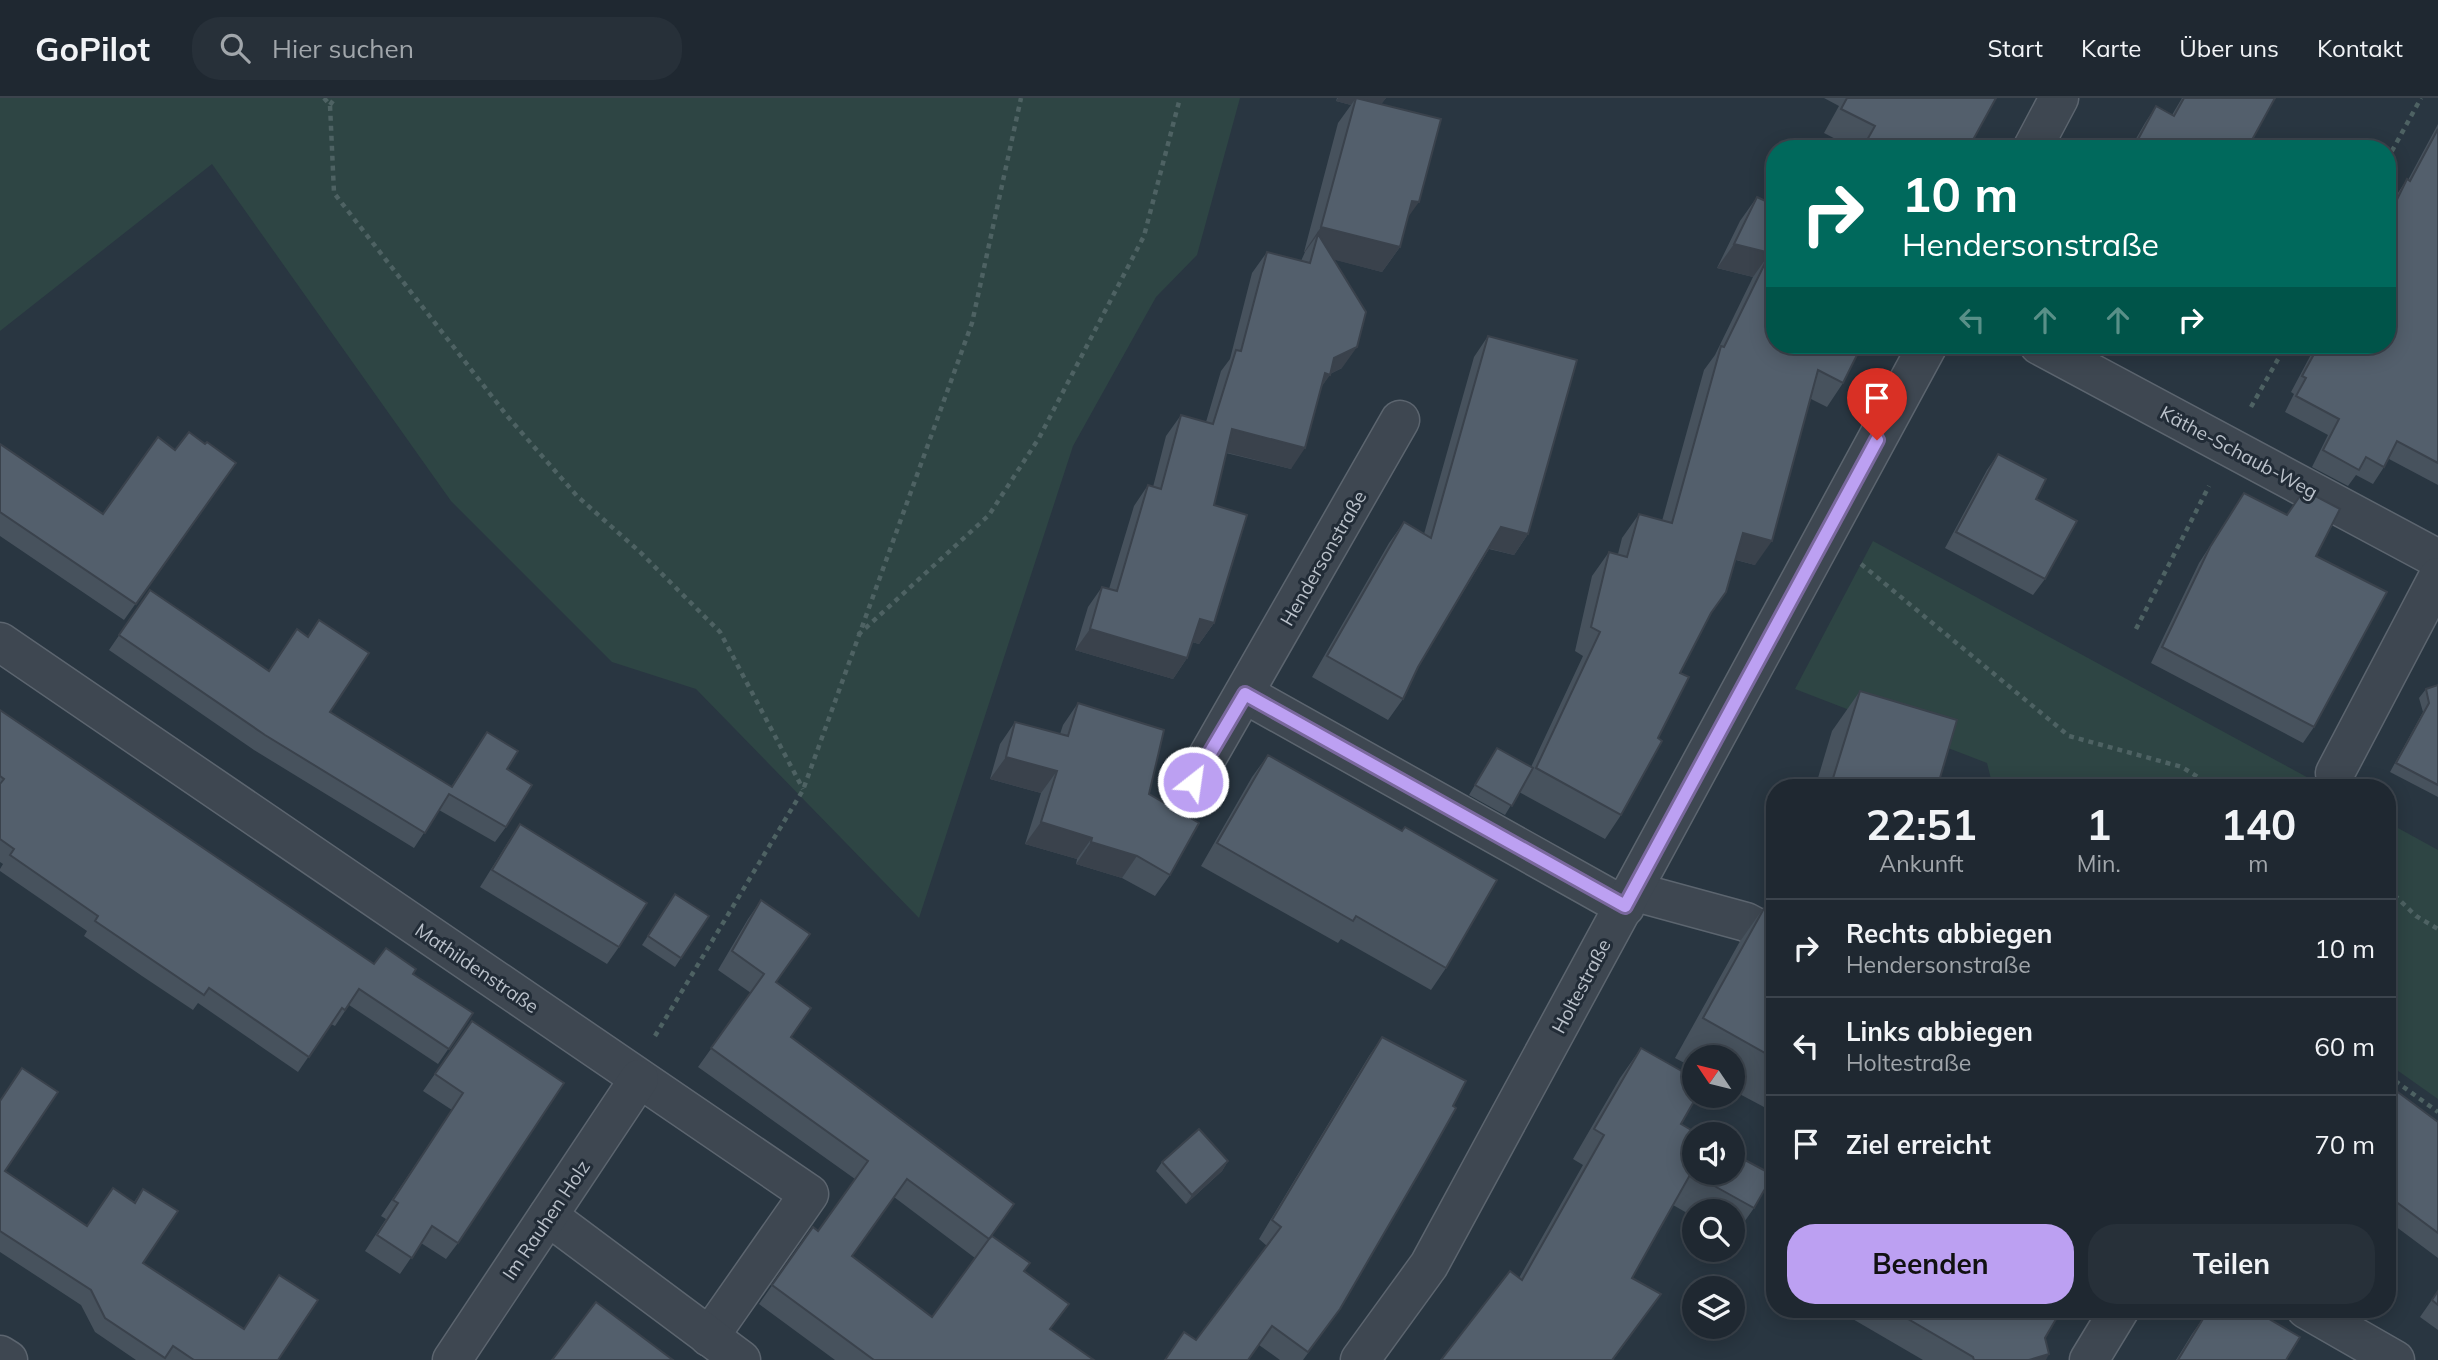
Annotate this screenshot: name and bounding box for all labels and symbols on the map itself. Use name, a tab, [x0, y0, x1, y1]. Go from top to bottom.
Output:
pin	[1847, 368, 1907, 440]
street label: Käthe-Schaub-Weg	[2156, 400, 2322, 504]
street label: Hendersonstraße	[1274, 486, 1372, 630]
position arrow	[1156, 745, 1230, 819]
street label: Mathildenstraße	[411, 918, 543, 1018]
street label: Holtestraße	[1546, 935, 1616, 1037]
north arrow	[1682, 1045, 1745, 1108]
street label: Im Rauhen Holz	[497, 1155, 595, 1284]

